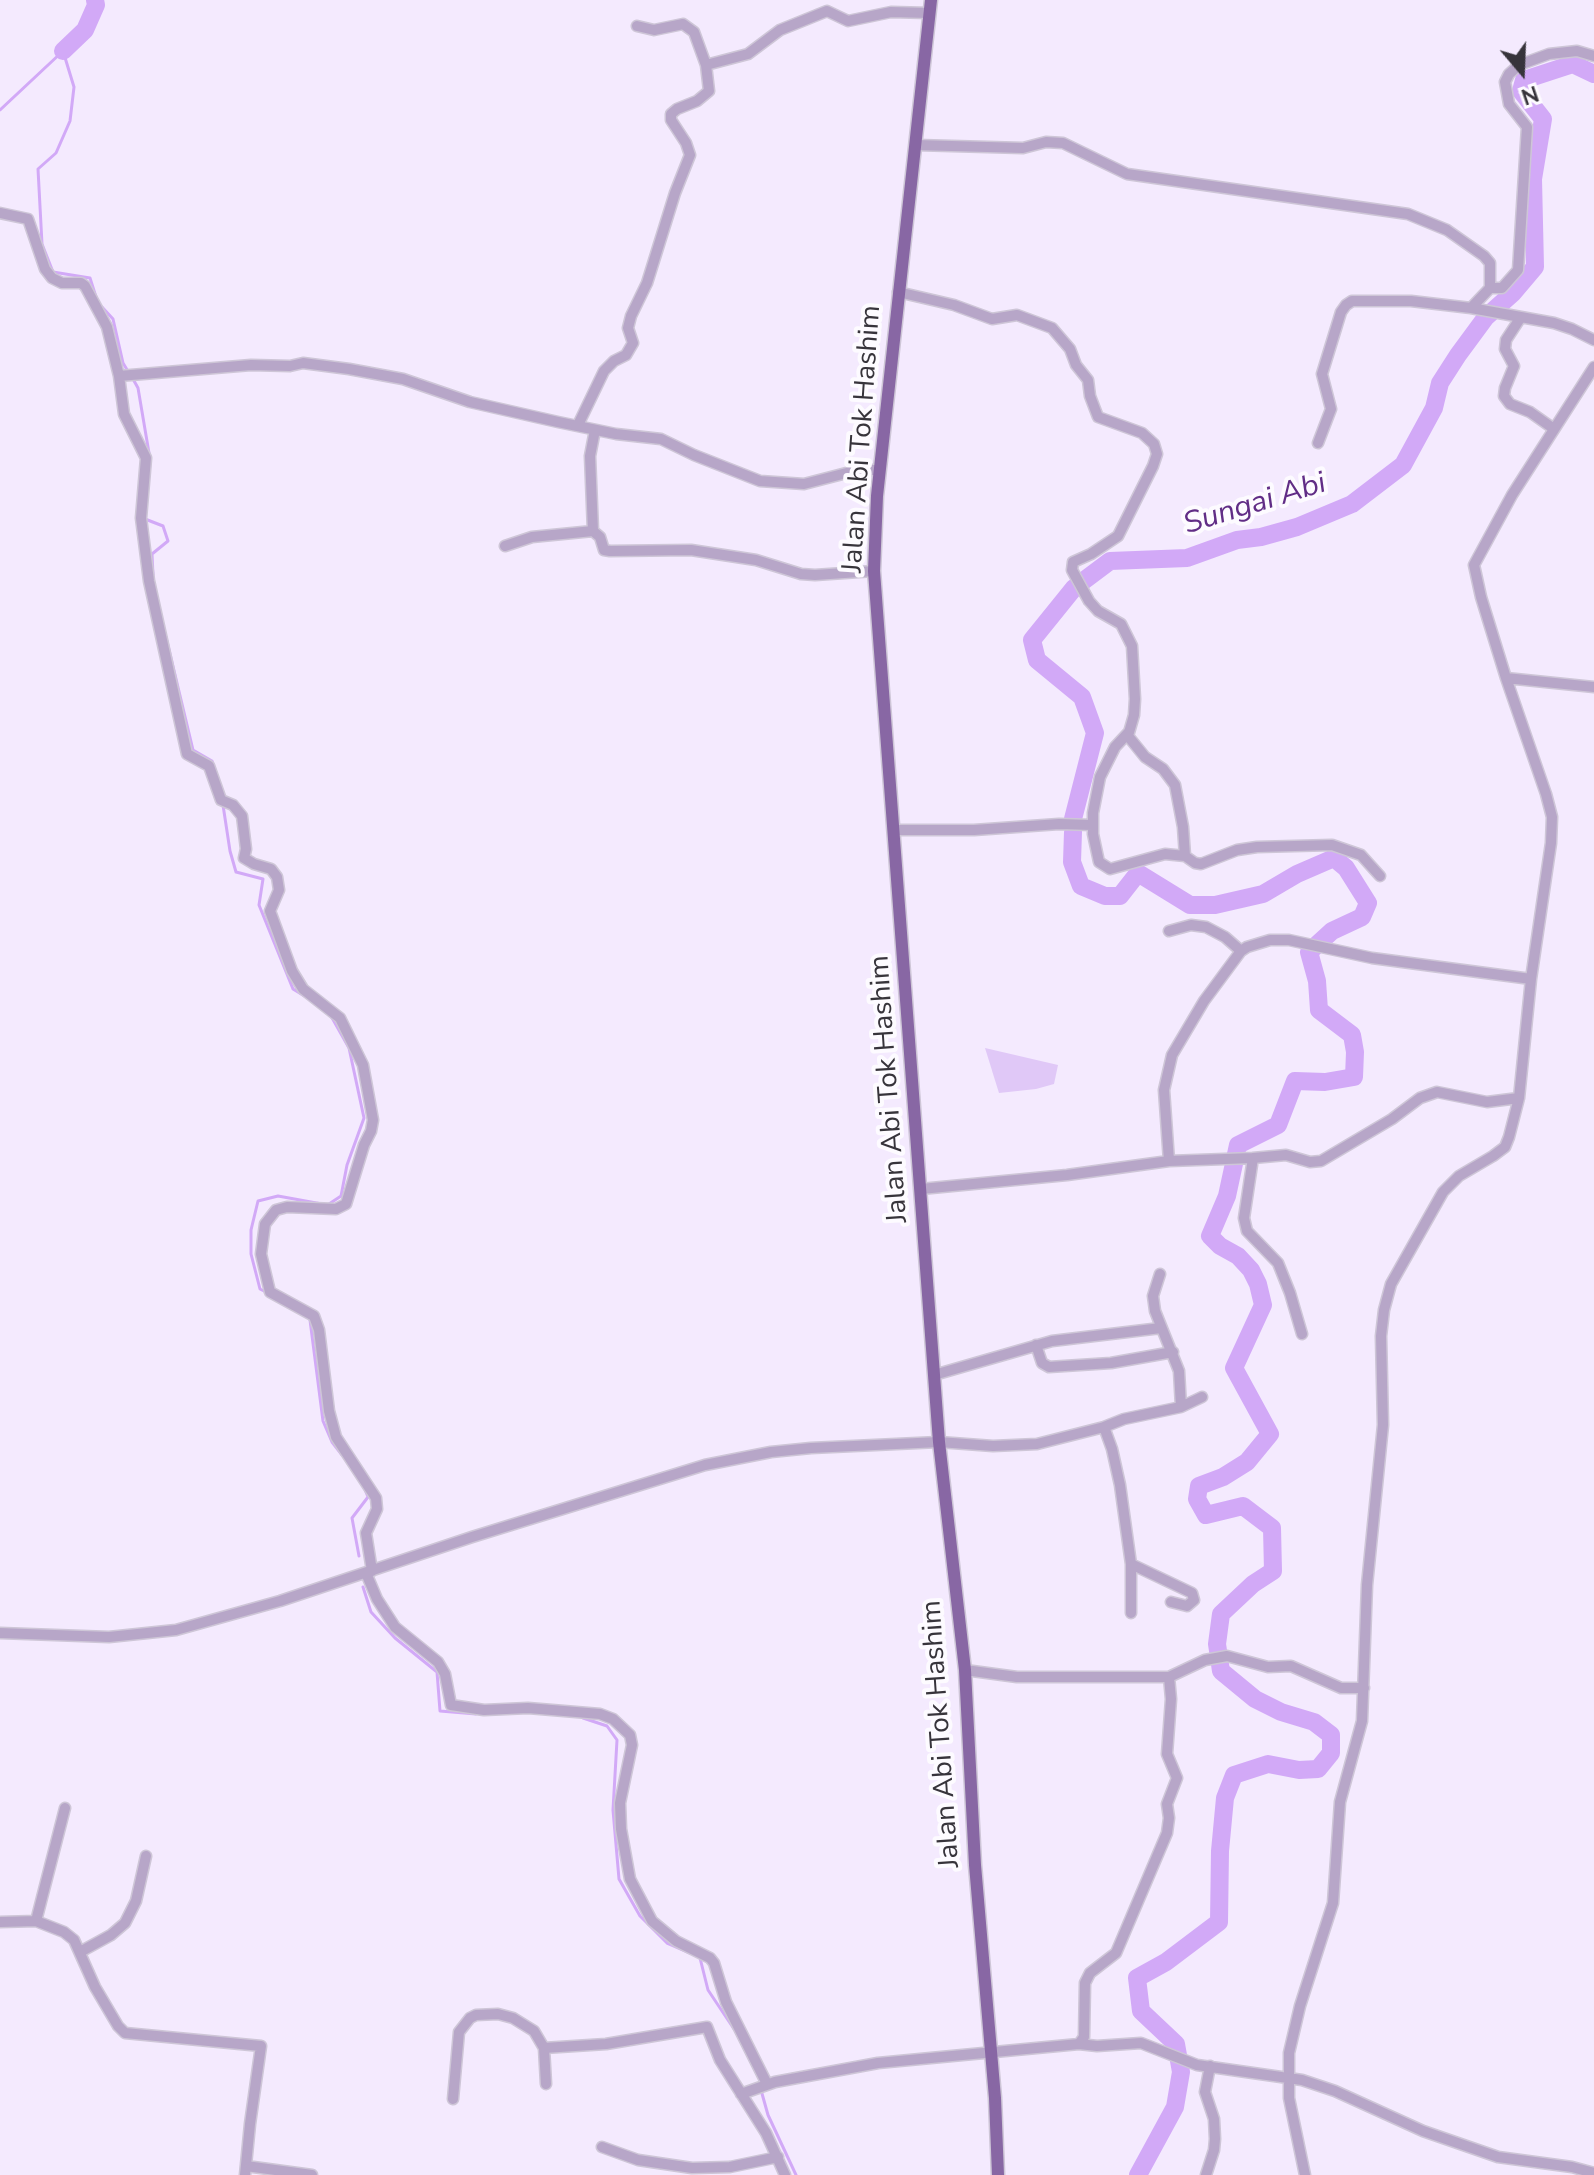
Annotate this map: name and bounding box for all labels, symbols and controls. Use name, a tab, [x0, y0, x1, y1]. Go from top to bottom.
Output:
north arrow	[1482, 32, 1562, 112]
text: N	[1517, 78, 1542, 112]
street label: Jalan Abi Tok Hashim	[837, 304, 889, 574]
water label: Sungai Abi	[1180, 466, 1330, 544]
street label: Jalan Abi Tok Hashim	[864, 954, 916, 1224]
street label: Jalan Abi Tok Hashim	[916, 1599, 968, 1869]

